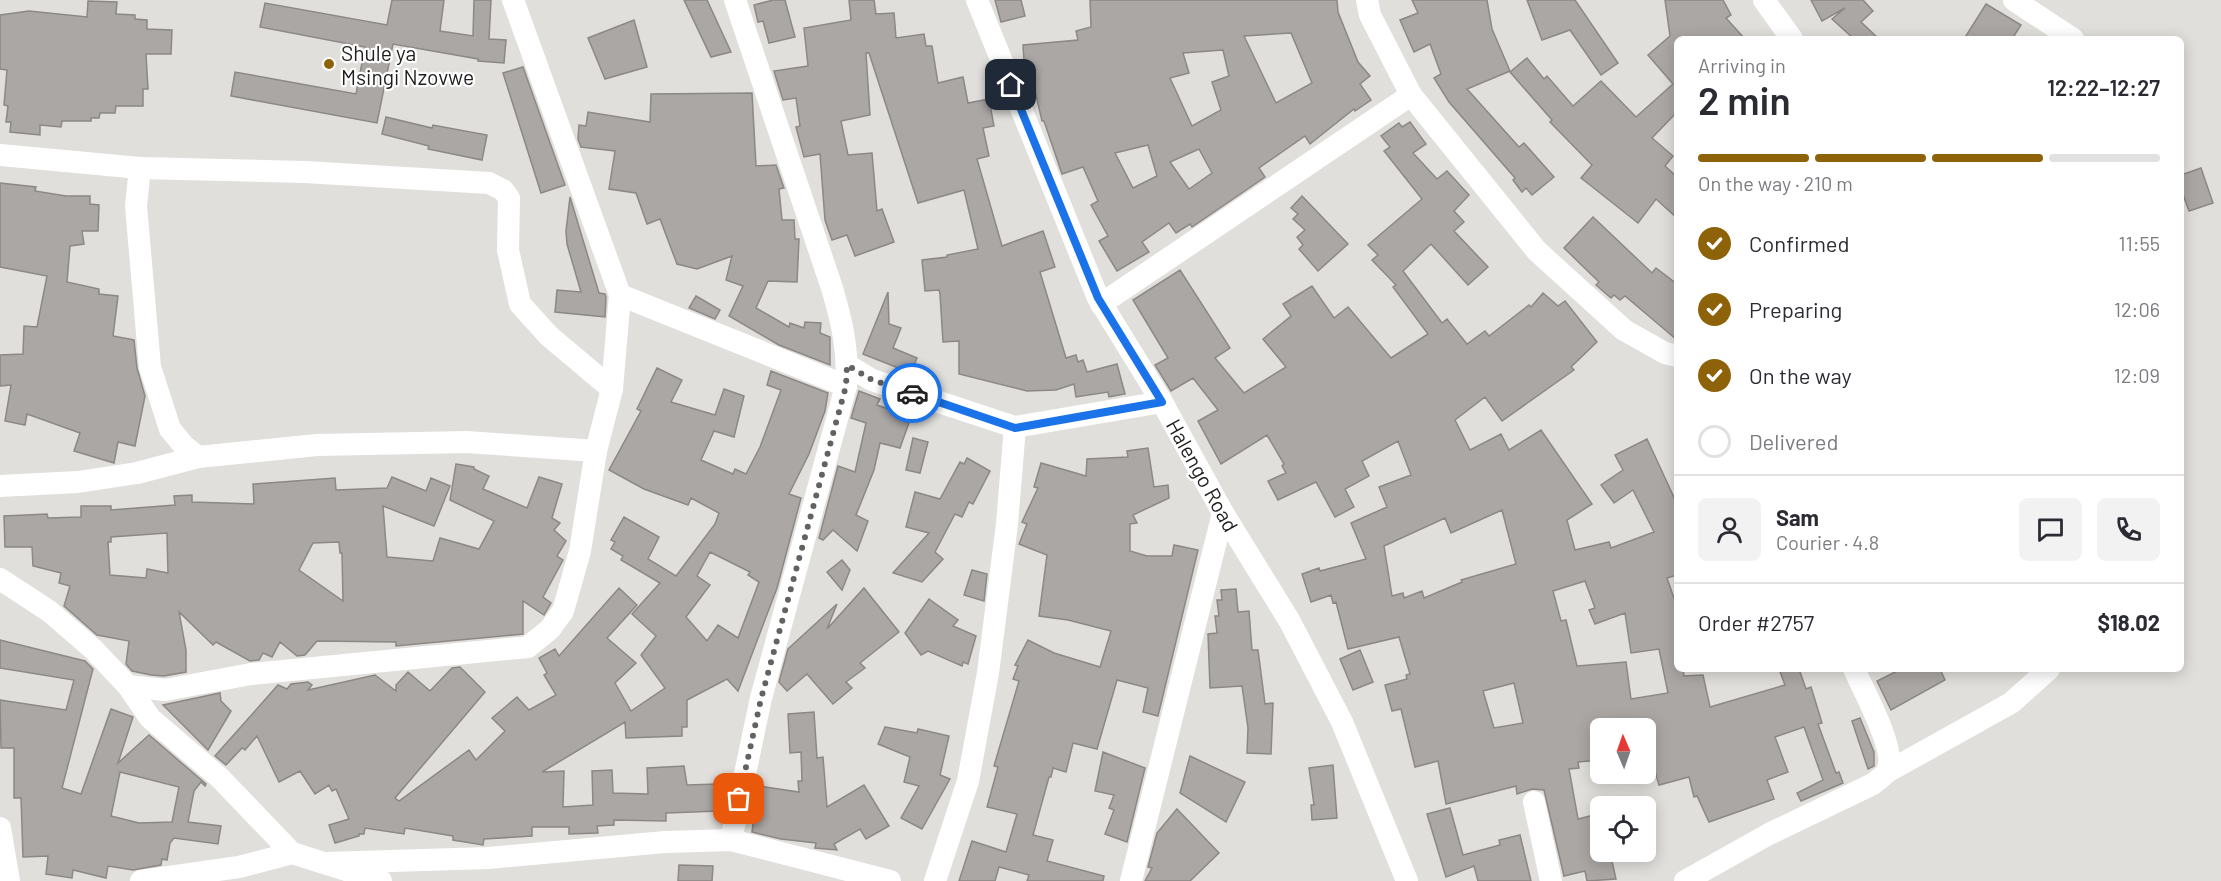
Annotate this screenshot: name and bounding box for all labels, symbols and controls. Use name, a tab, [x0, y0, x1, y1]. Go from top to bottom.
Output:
place label: Shule ya Msingi Nzovwe	[341, 40, 474, 89]
text: Arriving in	[1698, 53, 1786, 77]
marker: Shule ya Msingi Nzovwe	[322, 57, 336, 71]
pin	[985, 59, 1036, 110]
icon: home	[994, 68, 1027, 101]
text: 12:22–12:27	[2047, 74, 2160, 100]
text: 2 min	[1698, 76, 1791, 123]
text: On the way · 210 m	[1698, 171, 1853, 195]
icon: check	[1698, 227, 1731, 260]
text: Confirmed	[1749, 230, 1849, 256]
text: 11:55	[2119, 231, 2160, 255]
icon: check	[1698, 293, 1731, 326]
text: Preparing	[1749, 296, 1842, 322]
text: 12:06	[2114, 297, 2160, 321]
icon: check	[1698, 359, 1731, 392]
text: On the way	[1749, 362, 1852, 388]
courier	[882, 363, 942, 423]
text: 12:09	[2114, 363, 2160, 387]
icon: car	[896, 377, 929, 410]
street label: Halengo Road	[1162, 414, 1244, 536]
text: Delivered	[1749, 428, 1838, 454]
button: person	[1698, 498, 1761, 561]
button: chat	[2019, 498, 2082, 561]
button: phone	[2097, 498, 2160, 561]
text: Sam	[1776, 504, 1819, 530]
text: Courier · 4.8	[1776, 530, 1879, 554]
text: Order #2757	[1698, 609, 1814, 635]
text: $18.02	[2097, 609, 2160, 635]
north arrow	[1590, 718, 1656, 784]
map controls	[1590, 718, 1656, 862]
pin	[713, 773, 764, 824]
icon: bag	[722, 782, 755, 815]
button: locate	[1590, 796, 1656, 862]

